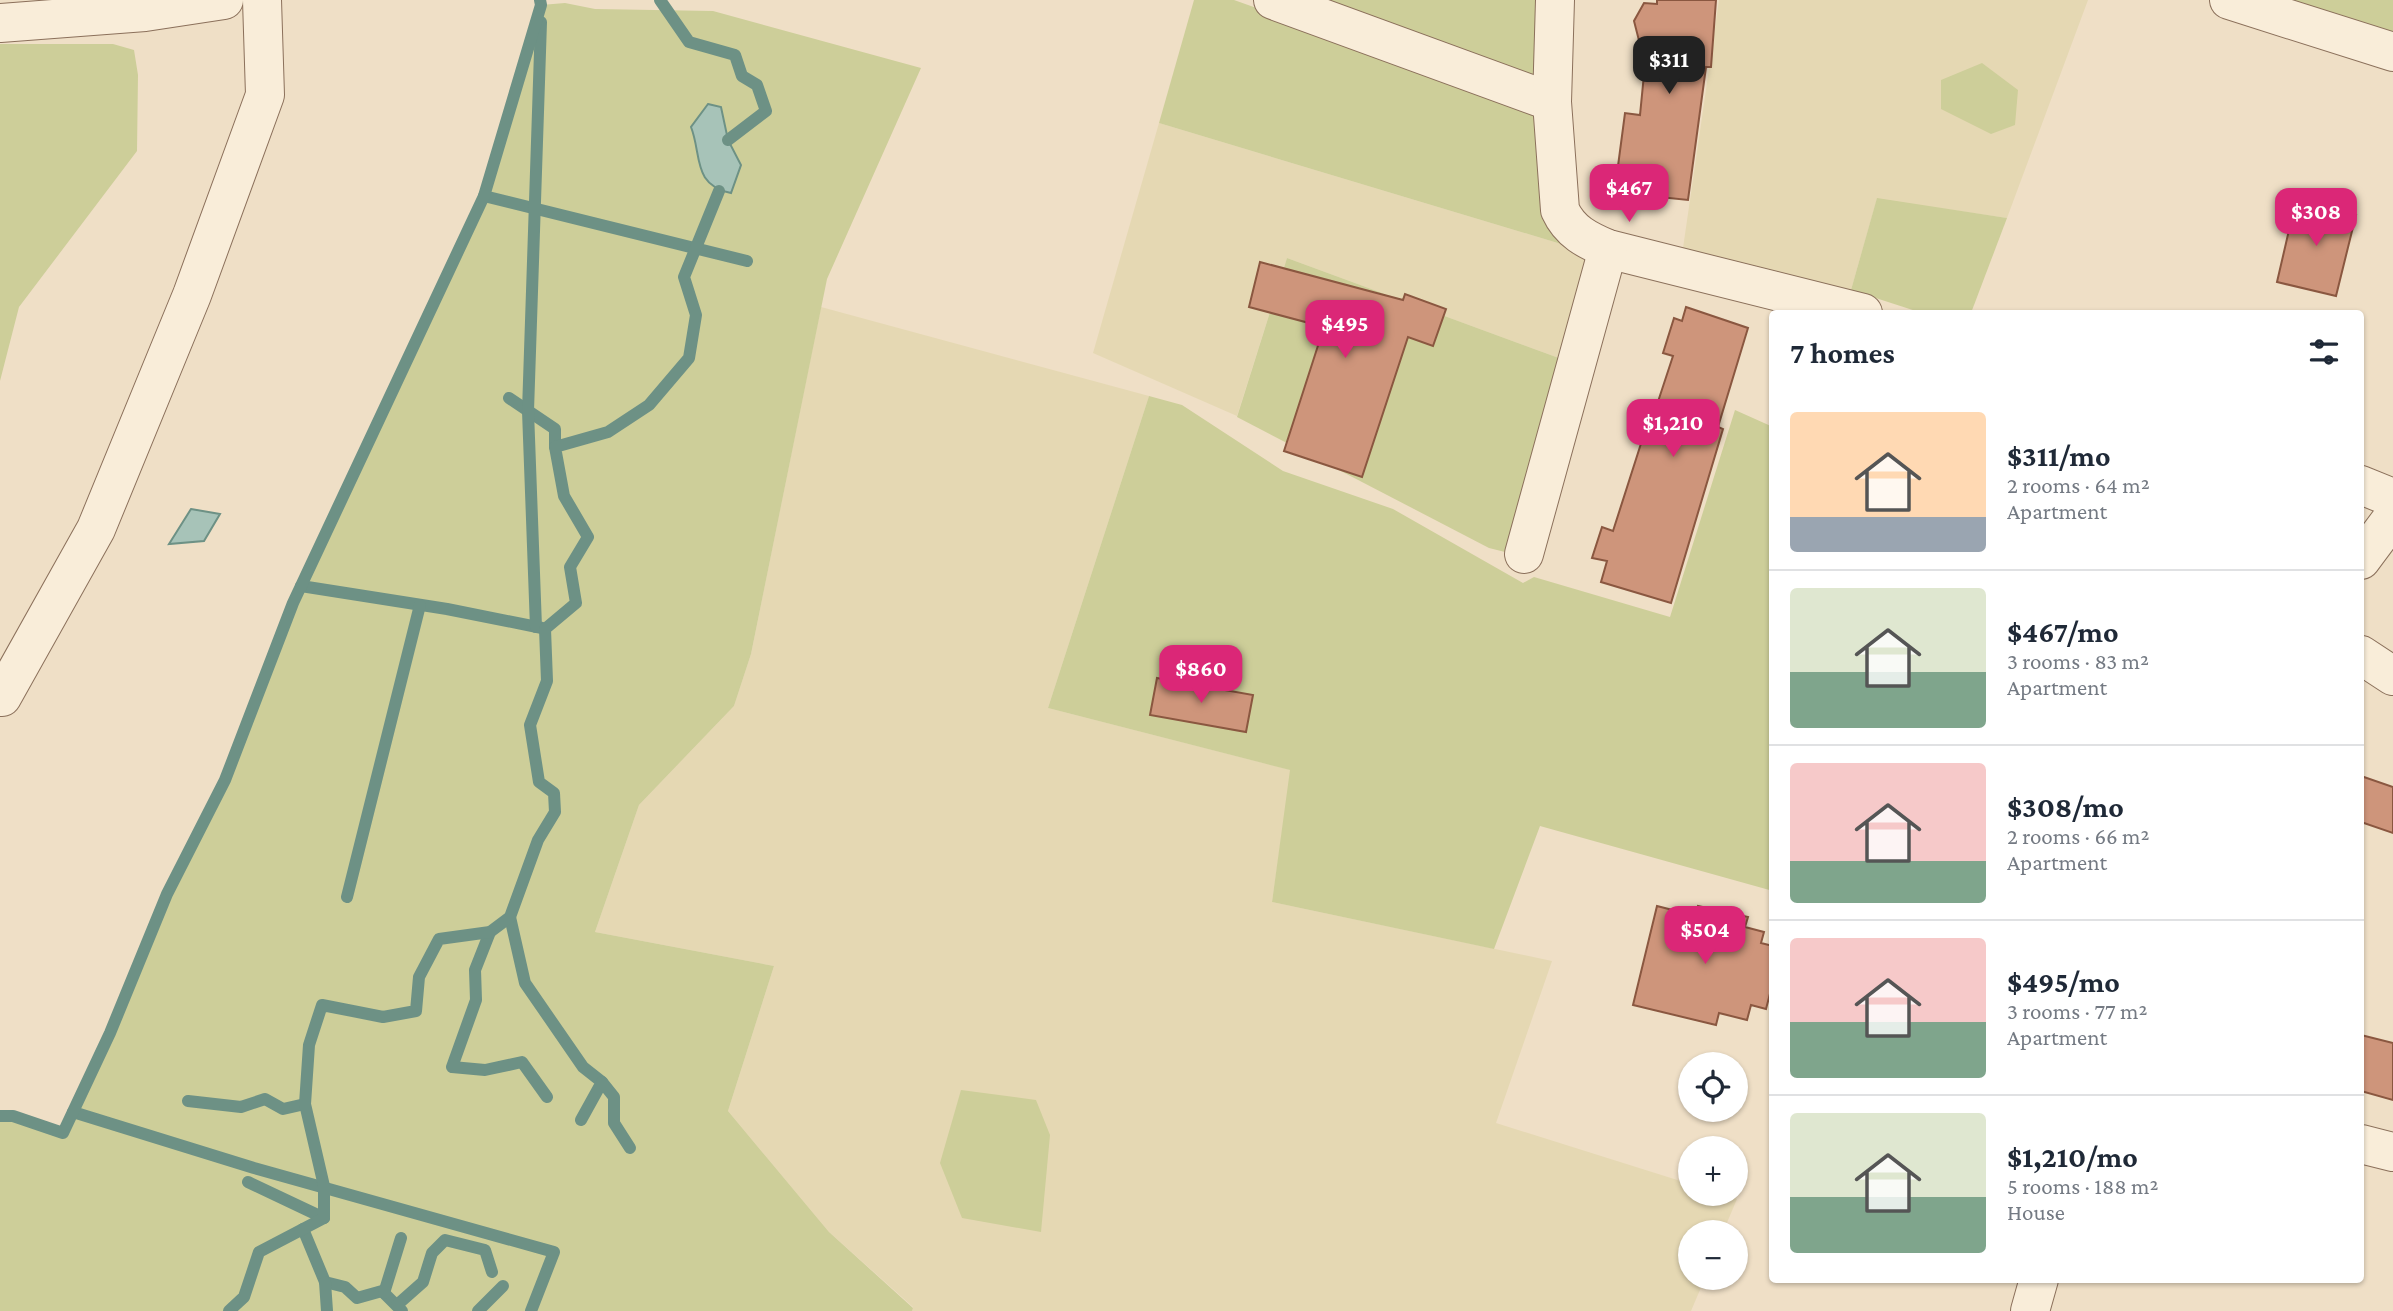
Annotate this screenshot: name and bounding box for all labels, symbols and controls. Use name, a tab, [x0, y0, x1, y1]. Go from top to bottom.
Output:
pin: $311	[1628, 36, 1710, 96]
text: $311	[1649, 46, 1689, 72]
pin: $467	[1588, 164, 1670, 224]
text: $467	[1606, 174, 1652, 200]
pin: $308	[2275, 188, 2357, 248]
text: $308	[2291, 198, 2341, 224]
pin: $495	[1304, 300, 1386, 360]
text: $495	[1321, 310, 1369, 336]
icon: filters	[2305, 333, 2343, 371]
text: 7 homes	[1790, 336, 1895, 369]
pin: $1,210	[1616, 400, 1730, 459]
text: $1,210	[1643, 409, 1703, 435]
text: $311/mo	[2007, 439, 2111, 472]
icon: home	[1846, 440, 1930, 524]
text: 2 rooms · 64 m²	[2007, 472, 2150, 498]
text: Apartment	[2007, 498, 2107, 524]
text: $467/mo	[2007, 615, 2119, 648]
icon: home	[1846, 616, 1930, 700]
pin: $860	[1160, 646, 1242, 705]
text: 3 rooms · 83 m²	[2007, 648, 2149, 674]
text: $860	[1175, 655, 1227, 681]
text: Apartment	[2007, 674, 2107, 700]
text: $308/mo	[2007, 790, 2124, 823]
icon: home	[1846, 791, 1930, 875]
text: 2 rooms · 66 m²	[2007, 823, 2150, 849]
text: Apartment	[2007, 849, 2107, 875]
pin: $504	[1664, 906, 1746, 966]
text: $504	[1680, 916, 1730, 942]
text: $495/mo	[2007, 965, 2120, 998]
icon: home	[1846, 966, 1930, 1050]
text: 3 rooms · 77 m²	[2007, 998, 2147, 1024]
text: Apartment	[2007, 1024, 2107, 1050]
map controls	[1678, 1052, 1748, 1290]
button: locate	[1678, 1052, 1748, 1122]
button: +	[1678, 1136, 1748, 1206]
text: $1,210/mo	[2007, 1140, 2138, 1173]
icon: home	[1846, 1141, 1930, 1225]
text: 5 rooms · 188 m²	[2007, 1173, 2159, 1199]
text: House	[2007, 1199, 2065, 1225]
button: −	[1678, 1220, 1748, 1290]

